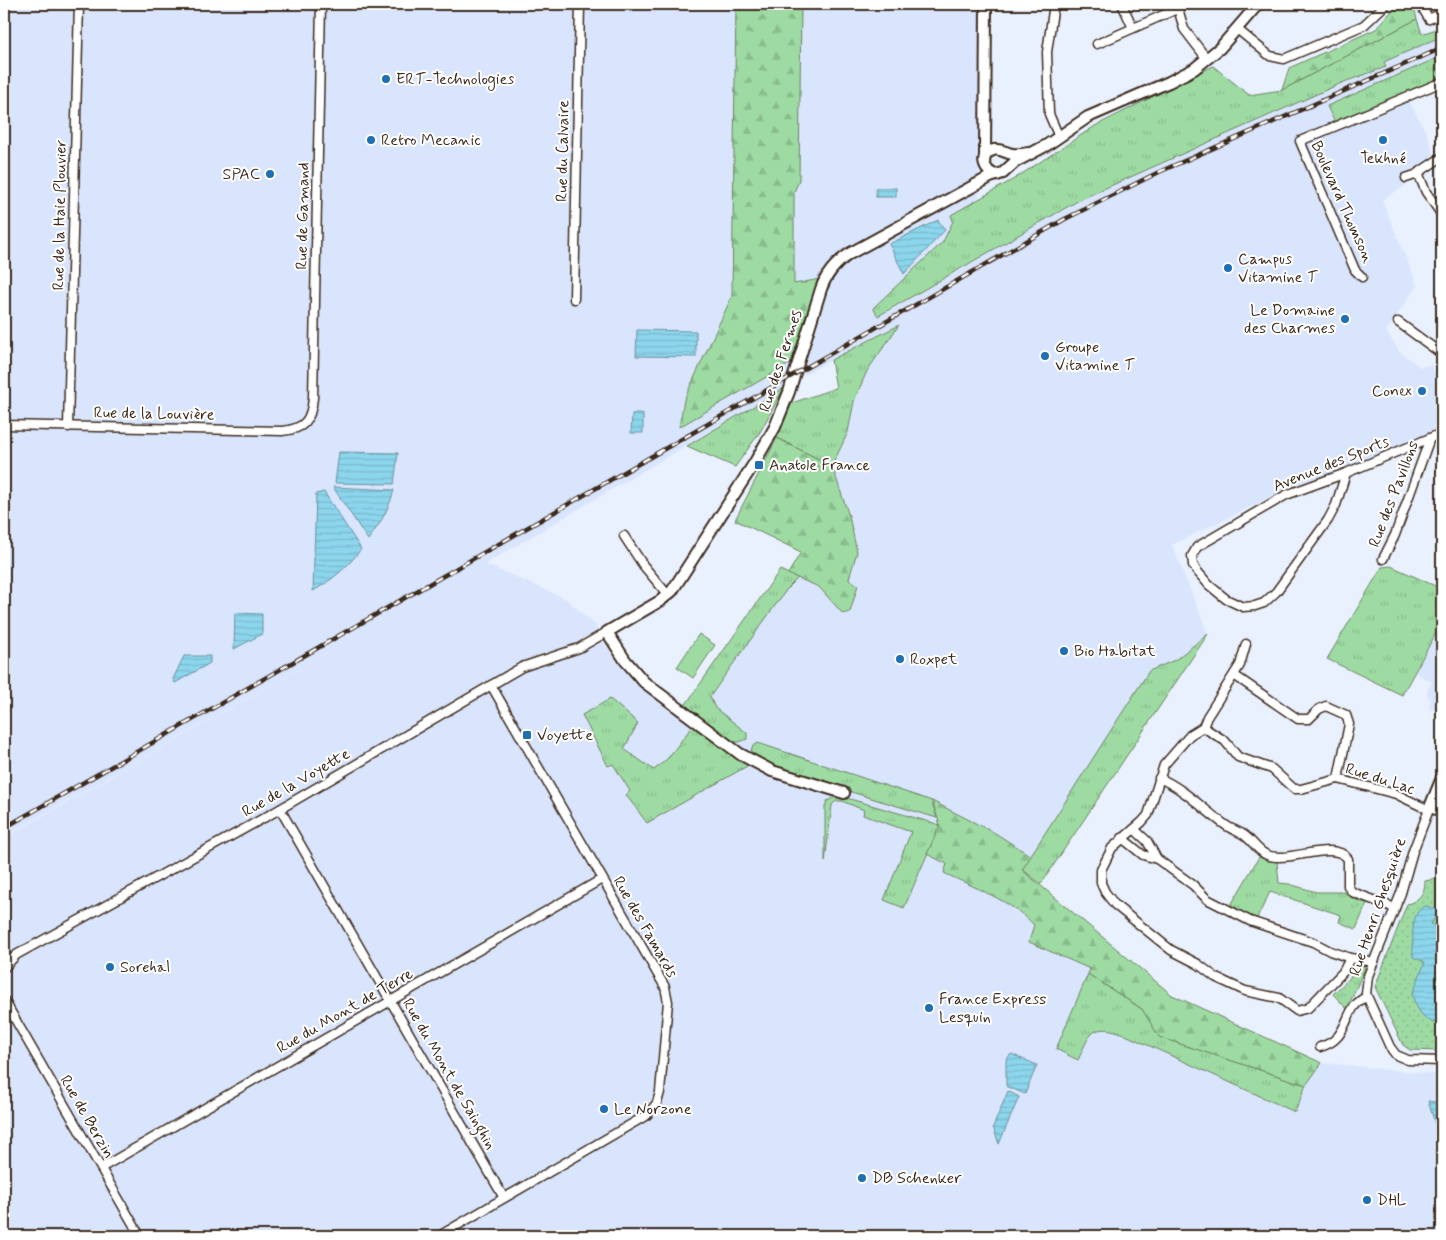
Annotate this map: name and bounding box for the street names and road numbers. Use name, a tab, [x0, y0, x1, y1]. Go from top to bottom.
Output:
street label: Rue du Calvaire	[552, 100, 574, 202]
street label: Boulevard Thomson	[1306, 138, 1379, 267]
street label: Rue de la Haie Plouvier	[48, 139, 72, 291]
street label: Rue de Gamand	[292, 162, 314, 270]
street label: Rue des Fermes	[755, 307, 807, 415]
street label: Rue de la Louvière	[93, 402, 215, 426]
street label: Avenue des Sports	[1270, 431, 1392, 497]
street label: Rue des Pavillons	[1364, 438, 1424, 550]
street label: Rue de la Voyette	[238, 744, 354, 822]
street label: Rue du Lac	[1343, 759, 1417, 799]
street label: Rue Henri Ghesquière	[1344, 835, 1412, 979]
street label: Rue des Famards	[607, 873, 683, 981]
street label: Rue du Mont de Terre	[273, 963, 417, 1059]
street label: Rue du Mont de Sainghin	[396, 995, 501, 1154]
street label: Rue de Berzin	[55, 1071, 119, 1163]

